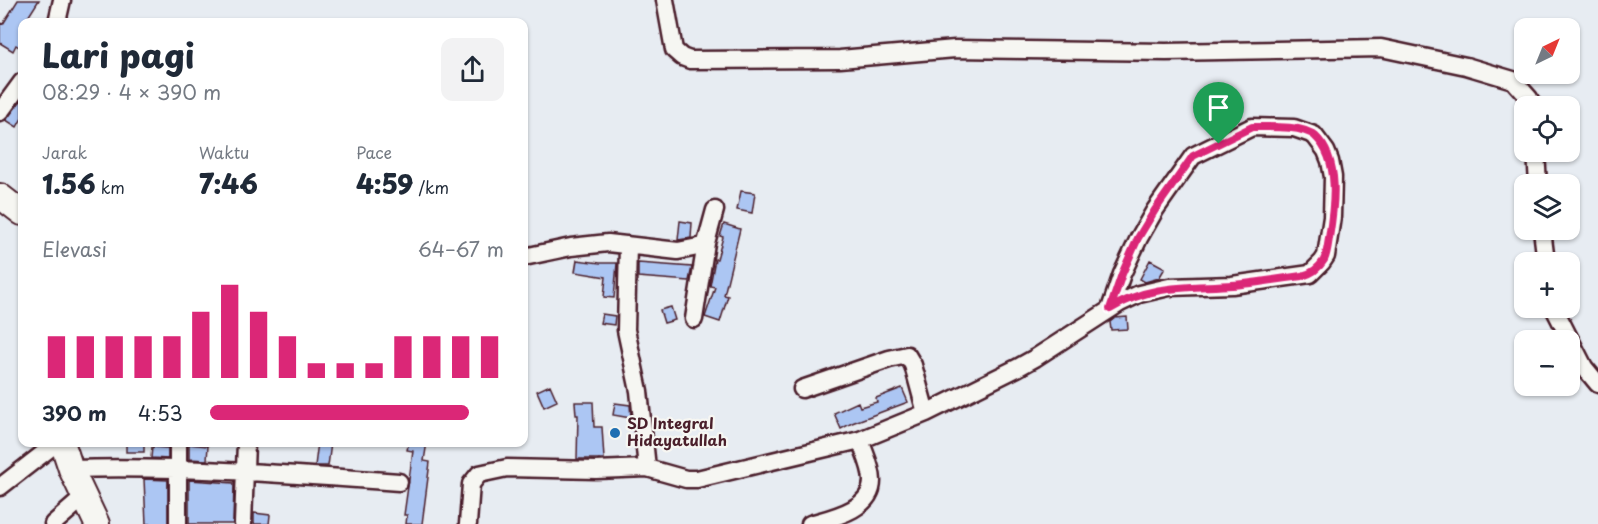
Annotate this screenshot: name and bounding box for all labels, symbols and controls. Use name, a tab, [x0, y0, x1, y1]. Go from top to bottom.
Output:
north arrow	[1514, 18, 1580, 84]
map controls	[1514, 18, 1580, 396]
text: Lari pagi	[42, 29, 195, 79]
button: share	[441, 38, 504, 101]
text: 08:29 · 4 × 390 m	[42, 77, 221, 107]
pin	[1193, 82, 1244, 144]
icon: arrive	[1202, 91, 1235, 124]
button: locate	[1514, 96, 1580, 162]
text: Jarak	[42, 140, 87, 164]
text: Waktu	[199, 140, 249, 164]
text: Pace	[356, 140, 392, 164]
text: 1.56	[42, 164, 95, 203]
text: 7:46	[199, 164, 258, 203]
text: 4:59	[356, 164, 413, 203]
button: layers	[1514, 174, 1580, 240]
text: km	[95, 175, 125, 199]
text: /km	[413, 175, 449, 199]
text: Elevasi	[42, 234, 107, 264]
text: 64–67 m	[418, 234, 504, 264]
button: +	[1514, 252, 1580, 318]
button: −	[1514, 330, 1580, 396]
text: 390 m	[42, 398, 107, 428]
text: 4:53	[138, 398, 183, 428]
place label: SD Integral Hidayatullah	[627, 411, 727, 451]
marker: SD Integral Hidayatullah	[608, 426, 622, 440]

